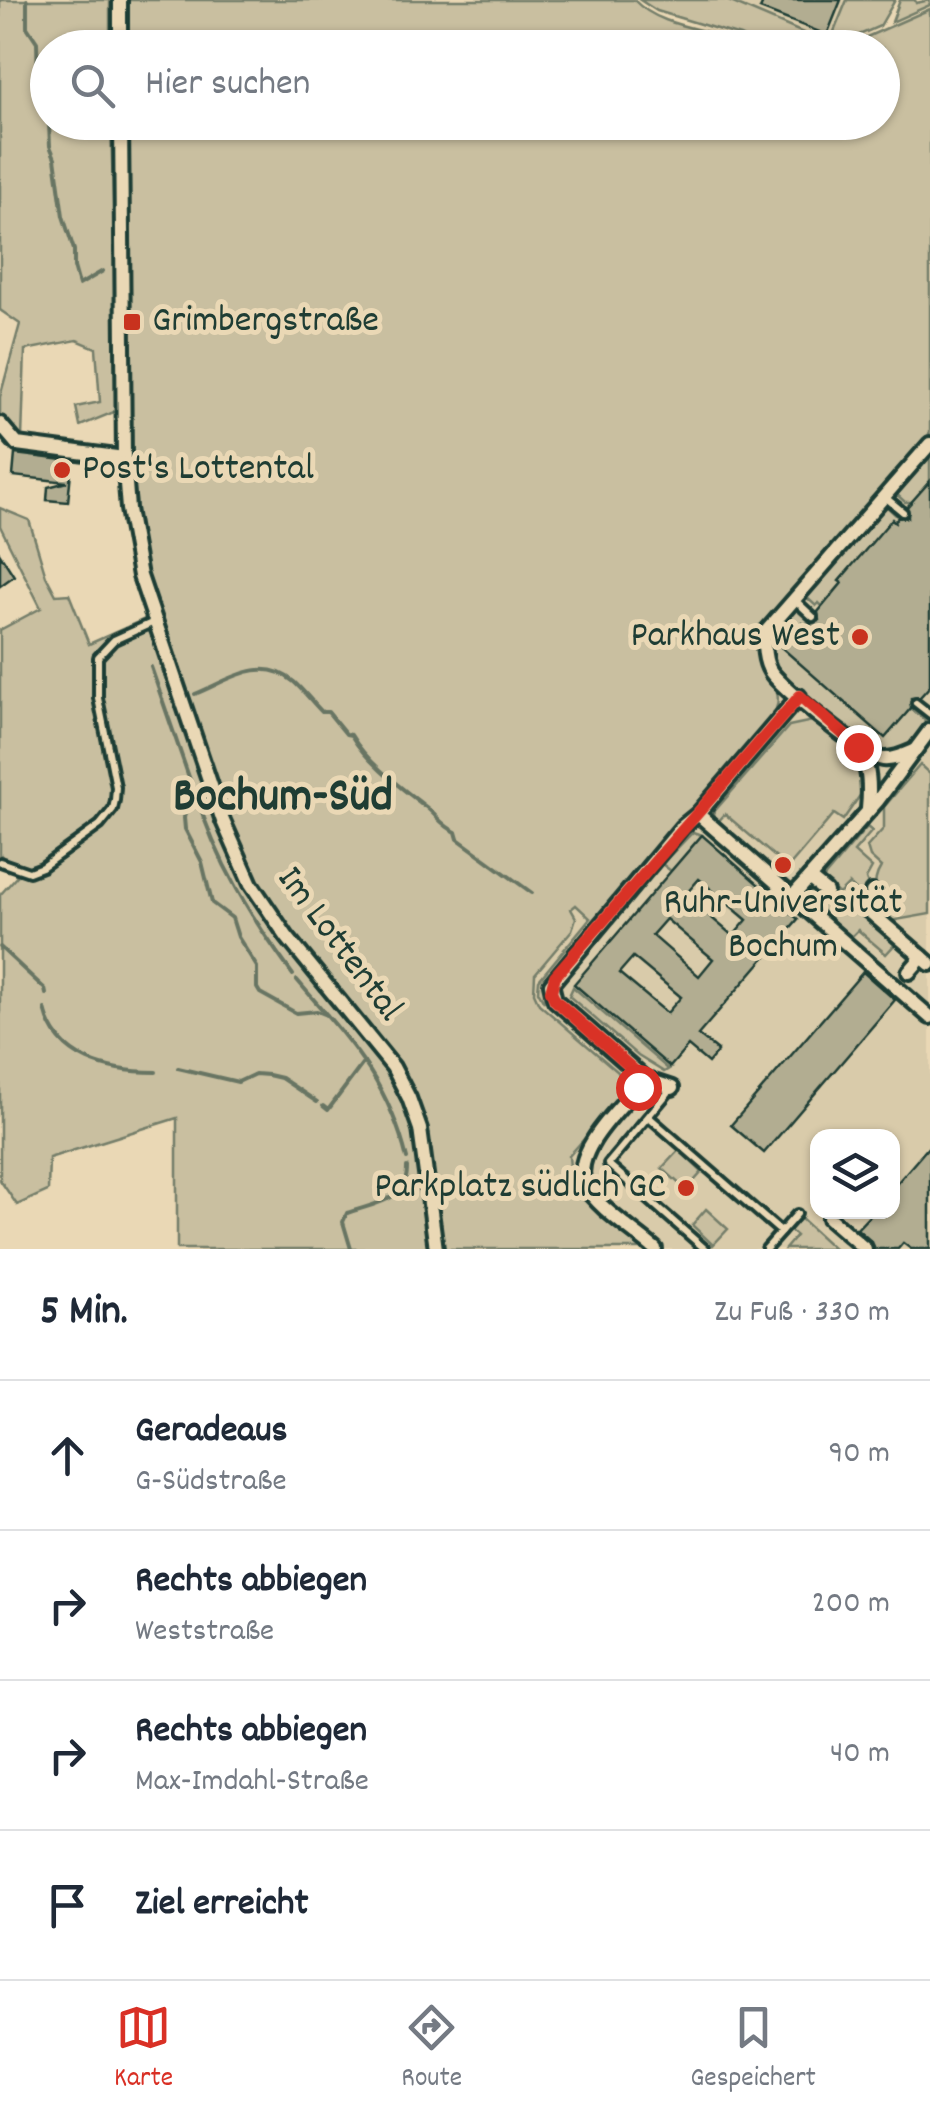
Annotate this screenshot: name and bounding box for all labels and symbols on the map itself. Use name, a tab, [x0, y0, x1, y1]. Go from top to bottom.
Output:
place label: Grimbergstraße	[152, 295, 379, 350]
marker: Grimbergstraße	[121, 311, 143, 333]
place label: Post's Lottental	[82, 443, 314, 498]
marker: Post's Lottental	[51, 459, 73, 481]
place label: Parkhaus West	[630, 610, 840, 665]
marker: Parkhaus West	[849, 626, 871, 648]
route end	[836, 725, 882, 771]
district label: Bochum-Süd	[173, 765, 393, 834]
marker: Ruhr-Universität Bochum	[772, 854, 794, 876]
street label: Im Lottental	[261, 856, 415, 1034]
place label: Ruhr-Universität Bochum	[664, 877, 902, 976]
route start	[616, 1065, 662, 1111]
place label: Parkplatz südlich GC	[374, 1161, 666, 1216]
marker: Parkplatz südlich GC	[675, 1177, 697, 1199]

